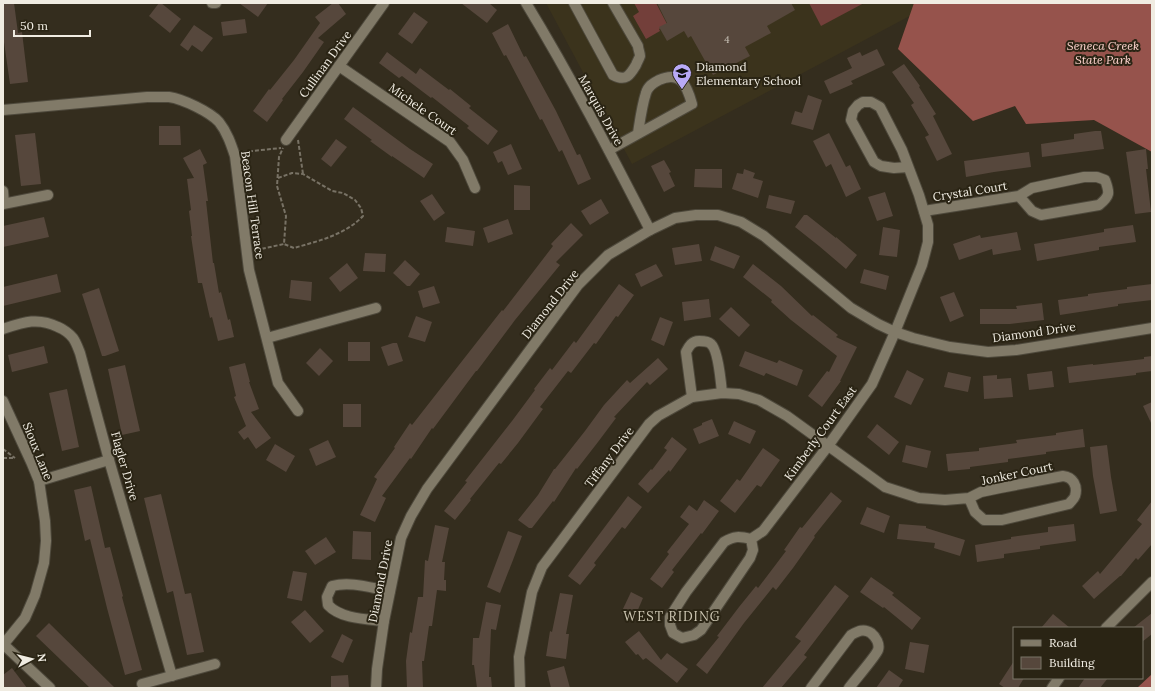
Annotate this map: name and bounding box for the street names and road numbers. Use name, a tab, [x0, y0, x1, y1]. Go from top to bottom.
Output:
street label: Cullinan Drive	[296, 27, 355, 101]
street label: Marquis Drive	[575, 72, 627, 148]
street label: Michele Court	[386, 80, 460, 138]
street label: Beacon Hill Terrace	[238, 150, 268, 261]
street label: Crystal Court	[932, 178, 1009, 204]
street label: Diamond Drive	[518, 266, 582, 342]
street label: Diamond Drive	[991, 319, 1077, 345]
street label: Kimberly Court East	[781, 383, 860, 483]
street label: Sioux Lane	[20, 420, 57, 483]
street label: Tiffany Drive	[581, 423, 637, 490]
street label: Flagler Drive	[108, 430, 142, 503]
street label: Jonker Court	[979, 458, 1054, 488]
street label: Diamond Drive	[365, 538, 395, 624]

